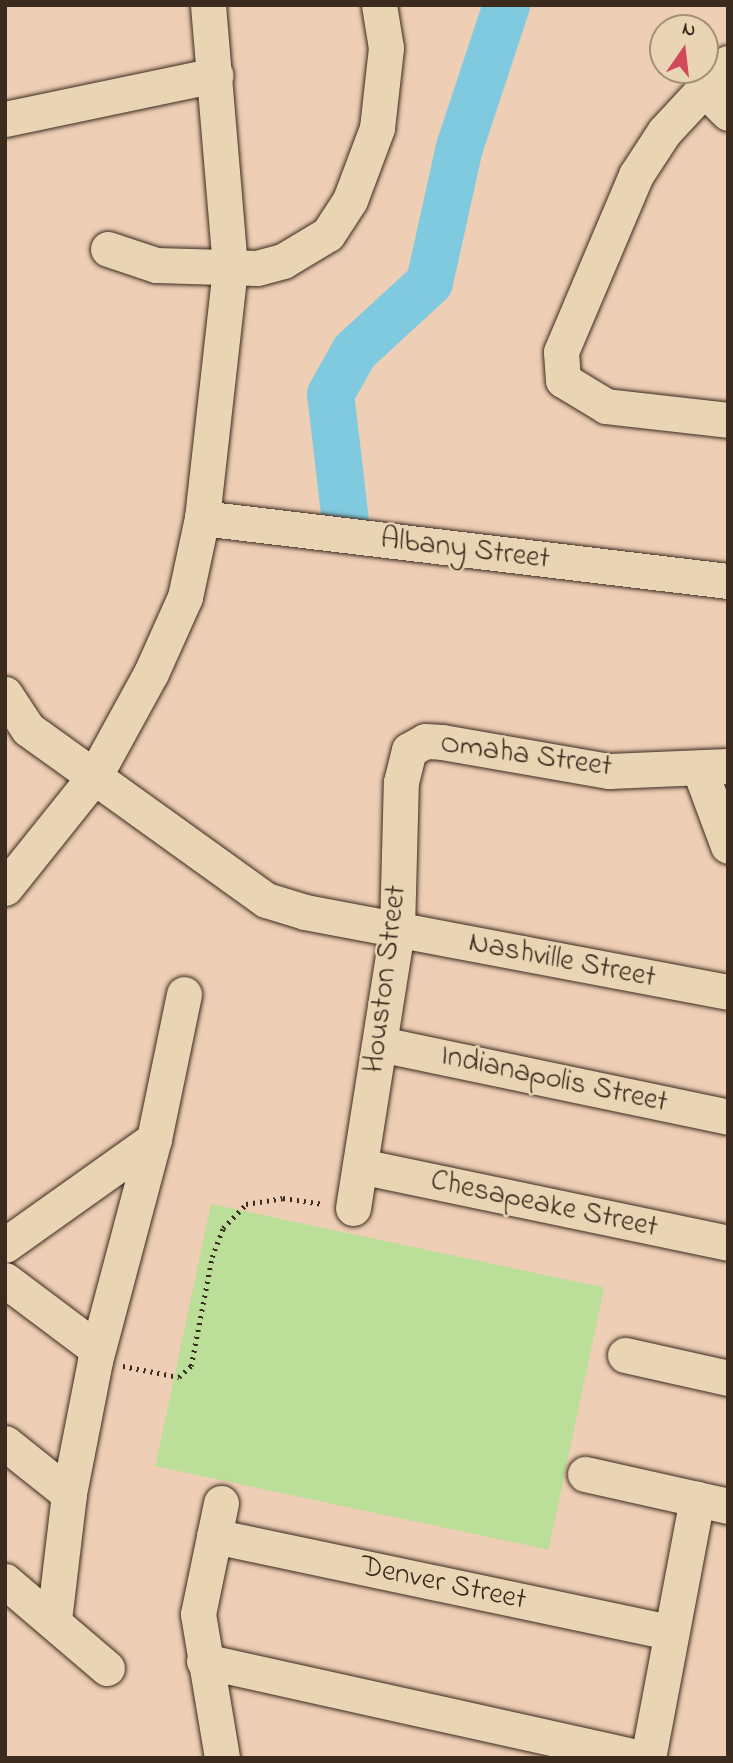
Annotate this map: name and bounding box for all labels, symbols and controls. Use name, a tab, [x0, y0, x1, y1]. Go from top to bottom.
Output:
north arrow	[649, 14, 719, 84]
text: N	[679, 15, 698, 45]
street label: Albany Street	[378, 522, 552, 578]
street label: Omaha Street	[438, 726, 614, 786]
street label: Houston Street	[357, 883, 415, 1075]
street label: Nashville Street	[466, 925, 658, 997]
street label: Indianapolis Street	[437, 1038, 671, 1122]
street label: Chesapeake Street	[427, 1163, 661, 1247]
street label: Denver Street	[357, 1549, 529, 1619]

